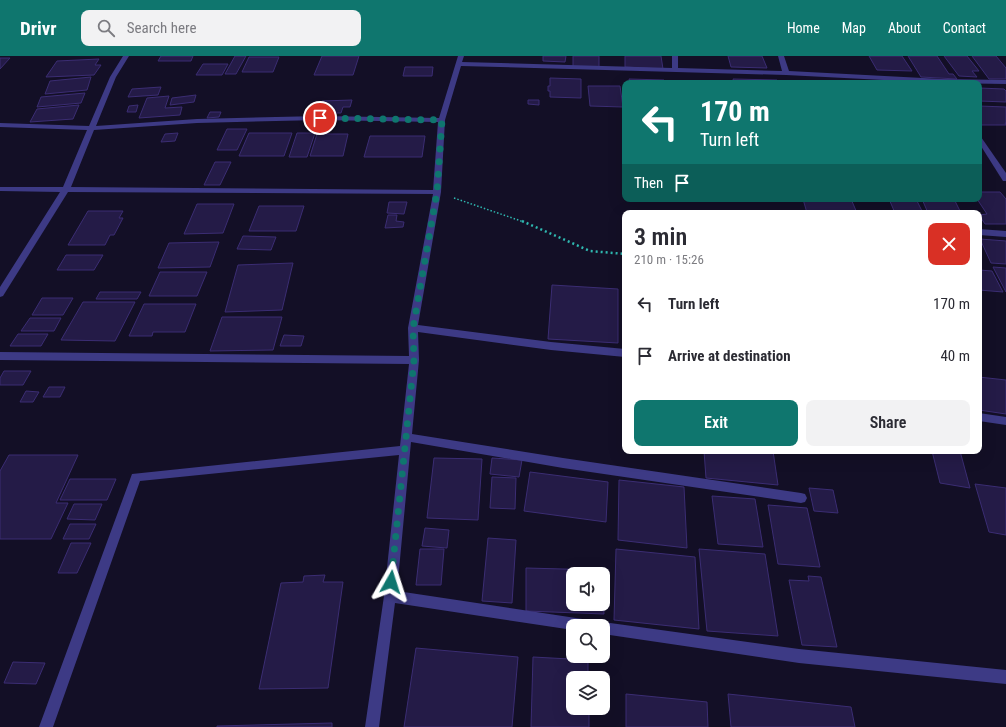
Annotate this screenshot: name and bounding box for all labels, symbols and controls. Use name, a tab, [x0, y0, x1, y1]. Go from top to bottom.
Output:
search box	[81, 10, 361, 46]
text: Drivr	[20, 17, 57, 40]
icon: search	[95, 17, 117, 39]
text: Search here	[127, 19, 196, 37]
text: Home	[787, 20, 820, 36]
text: Map	[842, 20, 866, 36]
text: About	[888, 20, 921, 36]
text: Contact	[943, 20, 986, 36]
text: 170 m	[700, 95, 770, 128]
icon: left	[634, 96, 686, 148]
pin	[303, 101, 337, 135]
icon: arrive	[309, 107, 331, 129]
text: Turn left	[700, 129, 759, 150]
icon: arrive	[671, 172, 693, 194]
text: Then	[634, 174, 663, 192]
text: 3 min	[634, 223, 687, 251]
button: close	[928, 223, 970, 265]
text: 210 m · 15:26	[634, 252, 704, 267]
icon: left	[634, 293, 656, 315]
text: Turn left	[668, 295, 719, 313]
text: 170 m	[933, 295, 970, 313]
icon: arrive	[634, 345, 656, 367]
text: Arrive at destination	[668, 347, 791, 365]
text: 40 m	[940, 347, 970, 365]
button: Exit	[634, 400, 798, 446]
button: Share	[806, 400, 970, 446]
position arrow	[370, 561, 412, 603]
map controls	[566, 567, 610, 715]
button: sound	[566, 567, 610, 611]
button: search	[566, 619, 610, 663]
button: layers	[566, 671, 610, 715]

